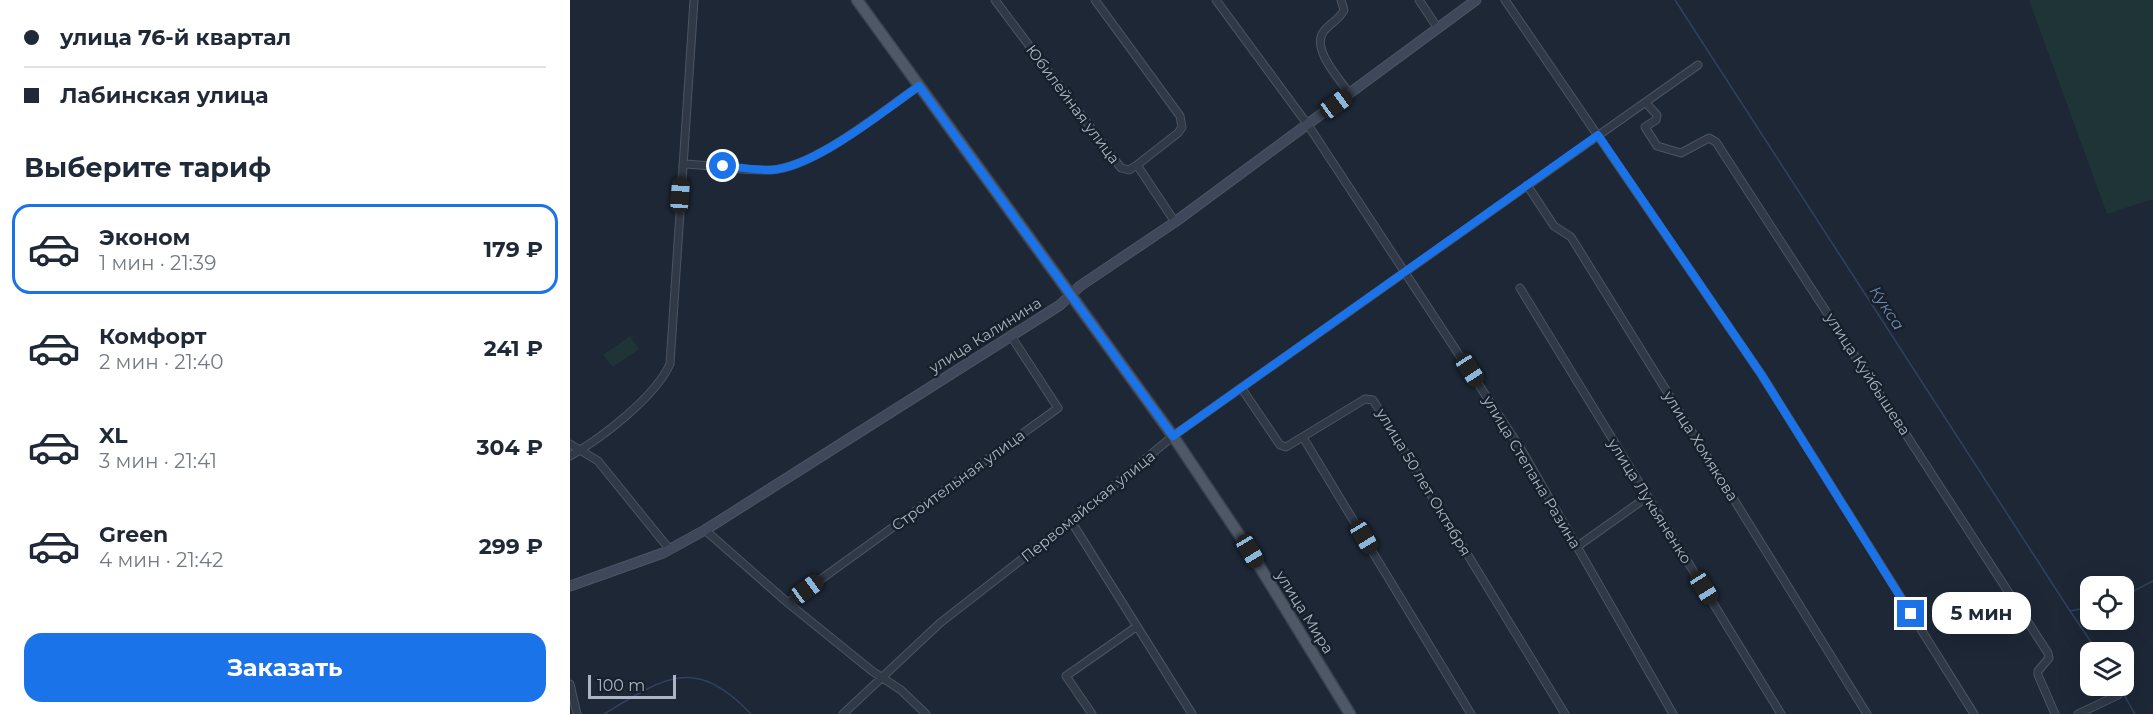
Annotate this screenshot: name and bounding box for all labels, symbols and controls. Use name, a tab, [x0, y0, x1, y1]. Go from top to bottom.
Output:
text: улица 76-й квартал	[60, 24, 291, 51]
street label: Юбилейная улица	[1022, 41, 1124, 167]
text: Лабинская улица	[60, 82, 269, 109]
car	[1316, 86, 1356, 122]
text: Выберите тариф	[24, 151, 271, 184]
route start	[709, 152, 736, 179]
car	[670, 176, 690, 214]
icon: car	[27, 222, 81, 276]
text: Эконом	[99, 224, 190, 251]
text: 179 ₽	[483, 236, 543, 263]
text: 1 мин · 21:39	[99, 251, 216, 275]
water label: Кукса	[1866, 282, 1908, 334]
street label: улица Калинина	[924, 293, 1045, 378]
street label: улица Куйбышева	[1821, 308, 1915, 439]
icon: car	[27, 321, 81, 375]
text: Комфорт	[99, 323, 207, 350]
text: 241 ₽	[484, 335, 543, 362]
text: 2 мин · 21:40	[99, 350, 223, 374]
car	[1453, 350, 1487, 390]
street label: улица Хомякова	[1659, 387, 1743, 505]
street label: улица Степана Разина	[1478, 391, 1585, 552]
street label: улица 50 лет Октября	[1372, 404, 1476, 559]
icon: car	[27, 420, 81, 474]
text: XL	[99, 422, 128, 449]
street label: Строительная улица	[888, 425, 1028, 535]
text: 304 ₽	[477, 434, 543, 461]
street label: улица Лукьяненко	[1603, 434, 1696, 567]
street label: Первомайская улица	[1017, 446, 1159, 566]
text: 3 мин · 21:41	[99, 449, 217, 473]
car	[1347, 517, 1381, 557]
icon: car	[27, 519, 81, 573]
text: Green	[99, 521, 168, 548]
car	[1233, 531, 1267, 571]
text: 299 ₽	[479, 533, 543, 560]
text: 4 мин · 21:42	[99, 548, 223, 572]
street label: улица Мира	[1271, 566, 1338, 657]
car	[1687, 568, 1721, 608]
car	[787, 571, 827, 607]
map controls	[2080, 576, 2134, 696]
button: locate	[2080, 576, 2134, 630]
callout: 5 мин	[1932, 593, 2031, 635]
route end	[1897, 600, 1924, 627]
text: 5 мин	[1951, 601, 2012, 625]
button: Заказать	[24, 633, 546, 702]
button: layers	[2080, 642, 2134, 696]
scale bar	[588, 672, 676, 700]
text: 100 m	[597, 676, 645, 695]

